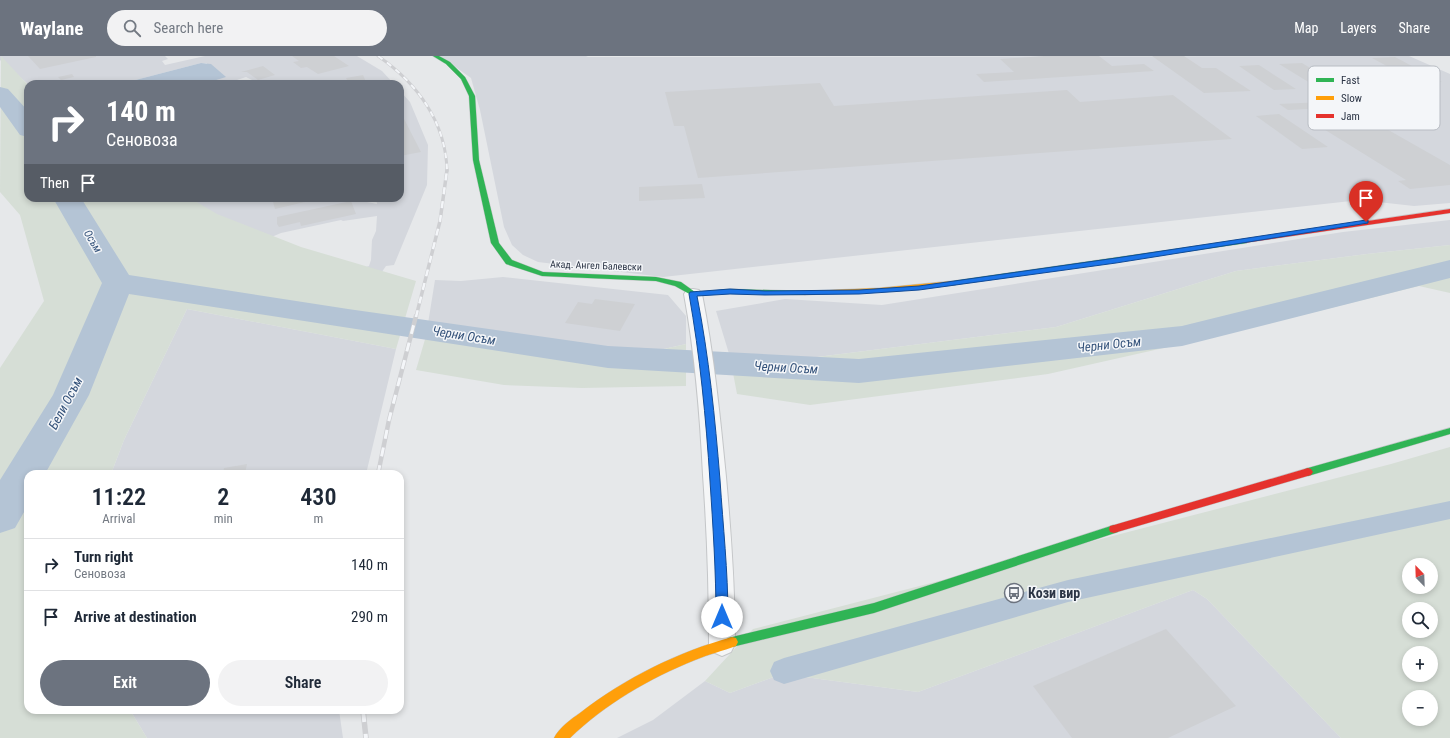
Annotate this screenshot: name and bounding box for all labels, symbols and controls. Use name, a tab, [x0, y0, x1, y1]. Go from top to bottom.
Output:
search box	[107, 10, 387, 46]
text: Waylane	[20, 17, 83, 40]
icon: search	[121, 17, 143, 39]
text: Search here	[153, 19, 223, 37]
text: Map	[1294, 20, 1318, 36]
text: Layers	[1340, 20, 1377, 36]
text: Share	[1399, 20, 1430, 36]
legend	[1308, 66, 1440, 130]
text: Fast	[1341, 74, 1360, 87]
text: Slow	[1341, 92, 1362, 105]
text: 140 m	[106, 95, 176, 128]
icon: right	[40, 96, 92, 148]
text: Jam	[1341, 110, 1360, 123]
text: Сеновоза	[106, 129, 178, 150]
icon: arrive	[77, 172, 99, 194]
text: Then	[40, 174, 69, 192]
pin	[1349, 181, 1383, 222]
icon: arrive	[1355, 187, 1377, 209]
water label: Осъм	[81, 228, 104, 255]
street label: Акад. Ангел Балевски	[550, 258, 642, 273]
water label: Черни Осъм	[431, 323, 497, 348]
water label: Черни Осъм	[1077, 334, 1142, 355]
water label: Черни Осъм	[754, 358, 818, 377]
water label: Бели Осъм	[45, 375, 85, 432]
text: 11:22	[92, 483, 146, 511]
text: 2	[217, 483, 229, 511]
text: 430	[300, 483, 336, 511]
text: Arrival	[102, 511, 135, 526]
text: min	[214, 511, 233, 526]
text: m	[313, 511, 323, 526]
text: Turn right	[74, 548, 133, 566]
icon: right	[40, 554, 62, 576]
text: 140 m	[351, 556, 388, 574]
north arrow	[1402, 558, 1438, 594]
map controls	[1402, 558, 1438, 726]
text: Сеновоза	[74, 566, 126, 581]
bus stop icon: Кози вир	[1003, 582, 1025, 604]
place label: Кози вир	[1028, 585, 1080, 601]
position arrow	[701, 596, 743, 638]
button: search	[1402, 602, 1438, 638]
icon: arrive	[40, 606, 62, 628]
text: Arrive at destination	[74, 608, 197, 626]
text: 290 m	[351, 608, 388, 626]
button: +	[1402, 646, 1438, 682]
button: Exit	[40, 660, 210, 706]
button: Share	[218, 660, 388, 706]
button: −	[1402, 690, 1438, 726]

